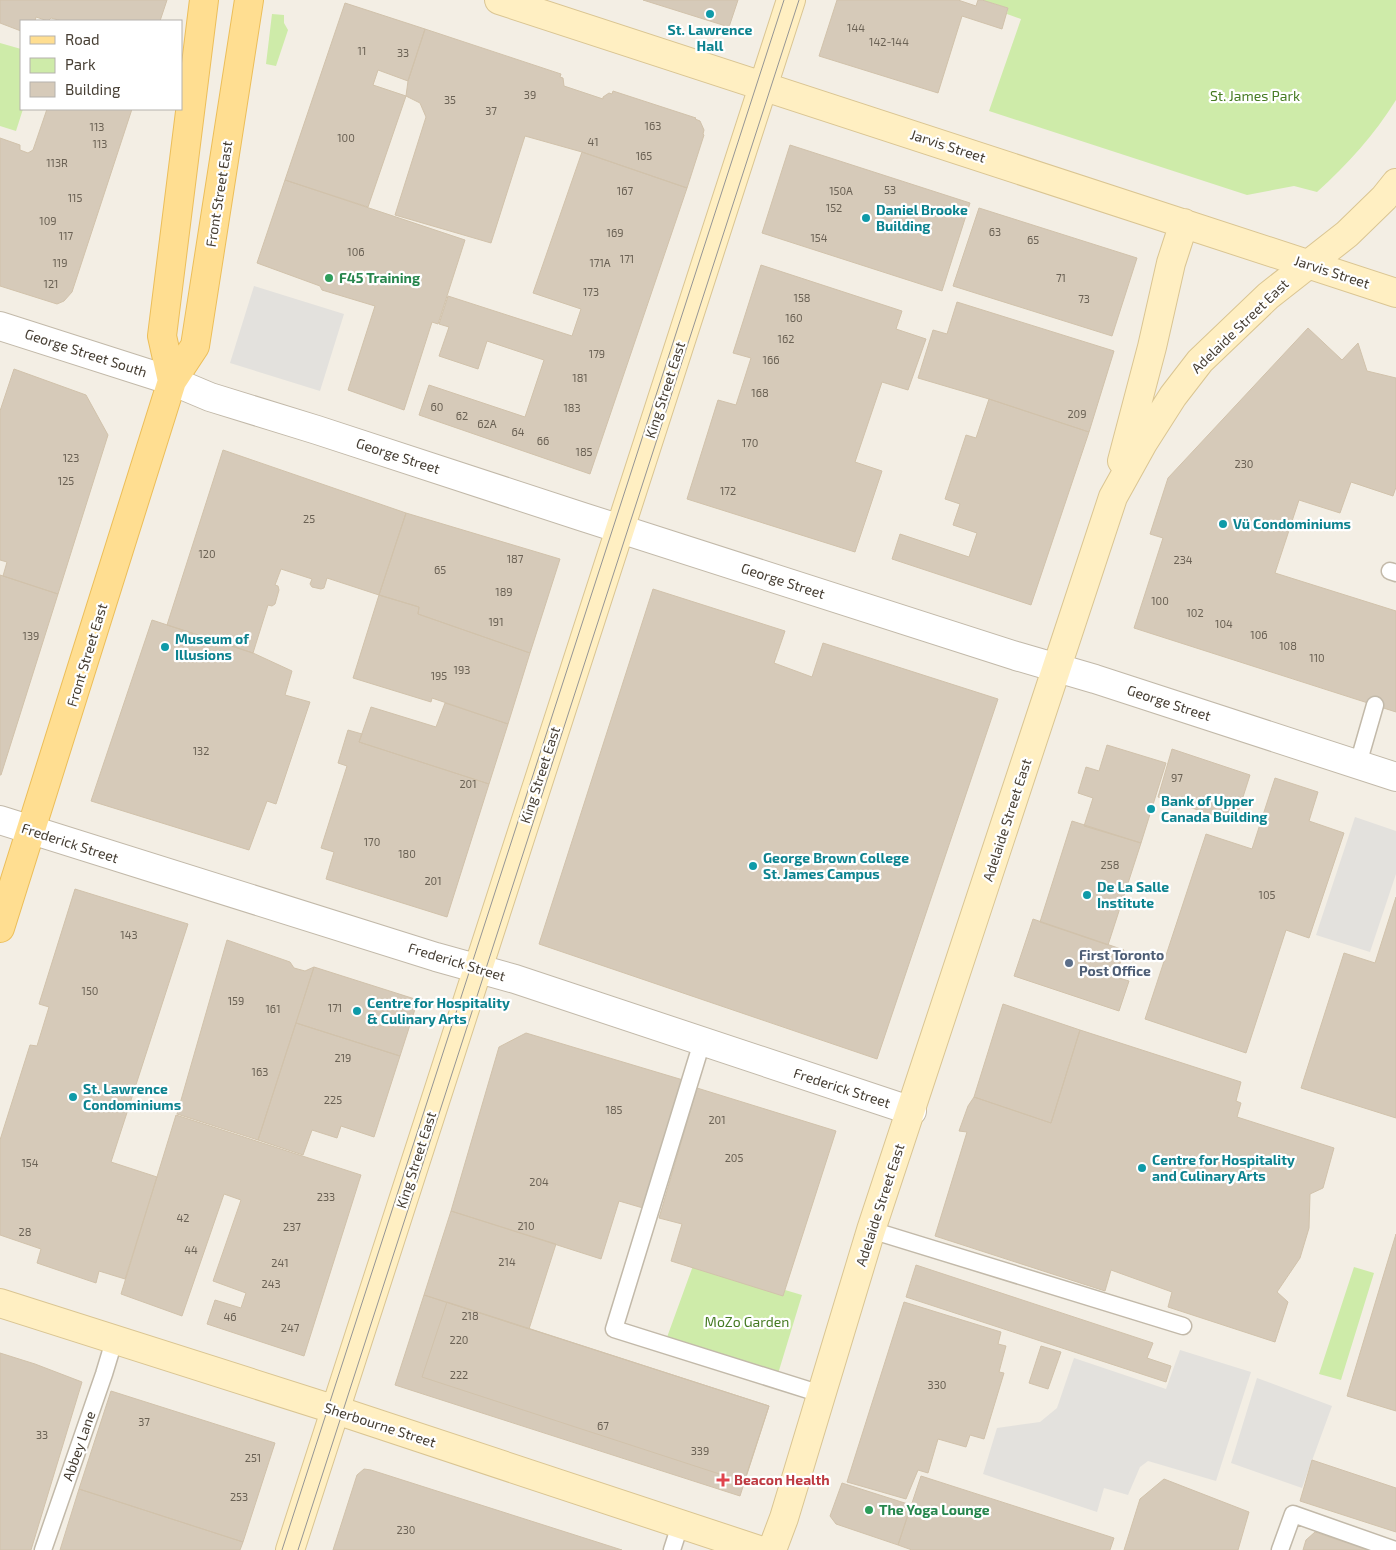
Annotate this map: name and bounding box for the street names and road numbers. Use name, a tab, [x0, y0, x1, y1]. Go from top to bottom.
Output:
street label: Jarvis Street	[908, 125, 988, 166]
street label: Front Street East	[202, 140, 235, 248]
street label: Jarvis Street	[1292, 251, 1372, 292]
street label: Adelaide Street East	[1188, 275, 1292, 376]
street label: George Street South	[23, 325, 149, 380]
street label: King Street East	[641, 339, 688, 440]
street label: George Street	[354, 434, 442, 477]
street label: George Street	[739, 559, 827, 602]
street label: Front Street East	[63, 601, 110, 709]
street label: George Street	[1125, 681, 1213, 724]
street label: King Street East	[516, 724, 563, 825]
street label: Adelaide Street East	[979, 756, 1034, 883]
street label: Frederick Street	[20, 819, 121, 866]
street label: Frederick Street	[406, 939, 508, 984]
street label: Frederick Street	[792, 1064, 893, 1111]
street label: King Street East	[392, 1109, 439, 1210]
street label: Adelaide Street East	[852, 1141, 907, 1268]
street label: Sherbourne Street	[322, 1398, 438, 1451]
street label: Abbey Lane	[59, 1409, 98, 1483]

